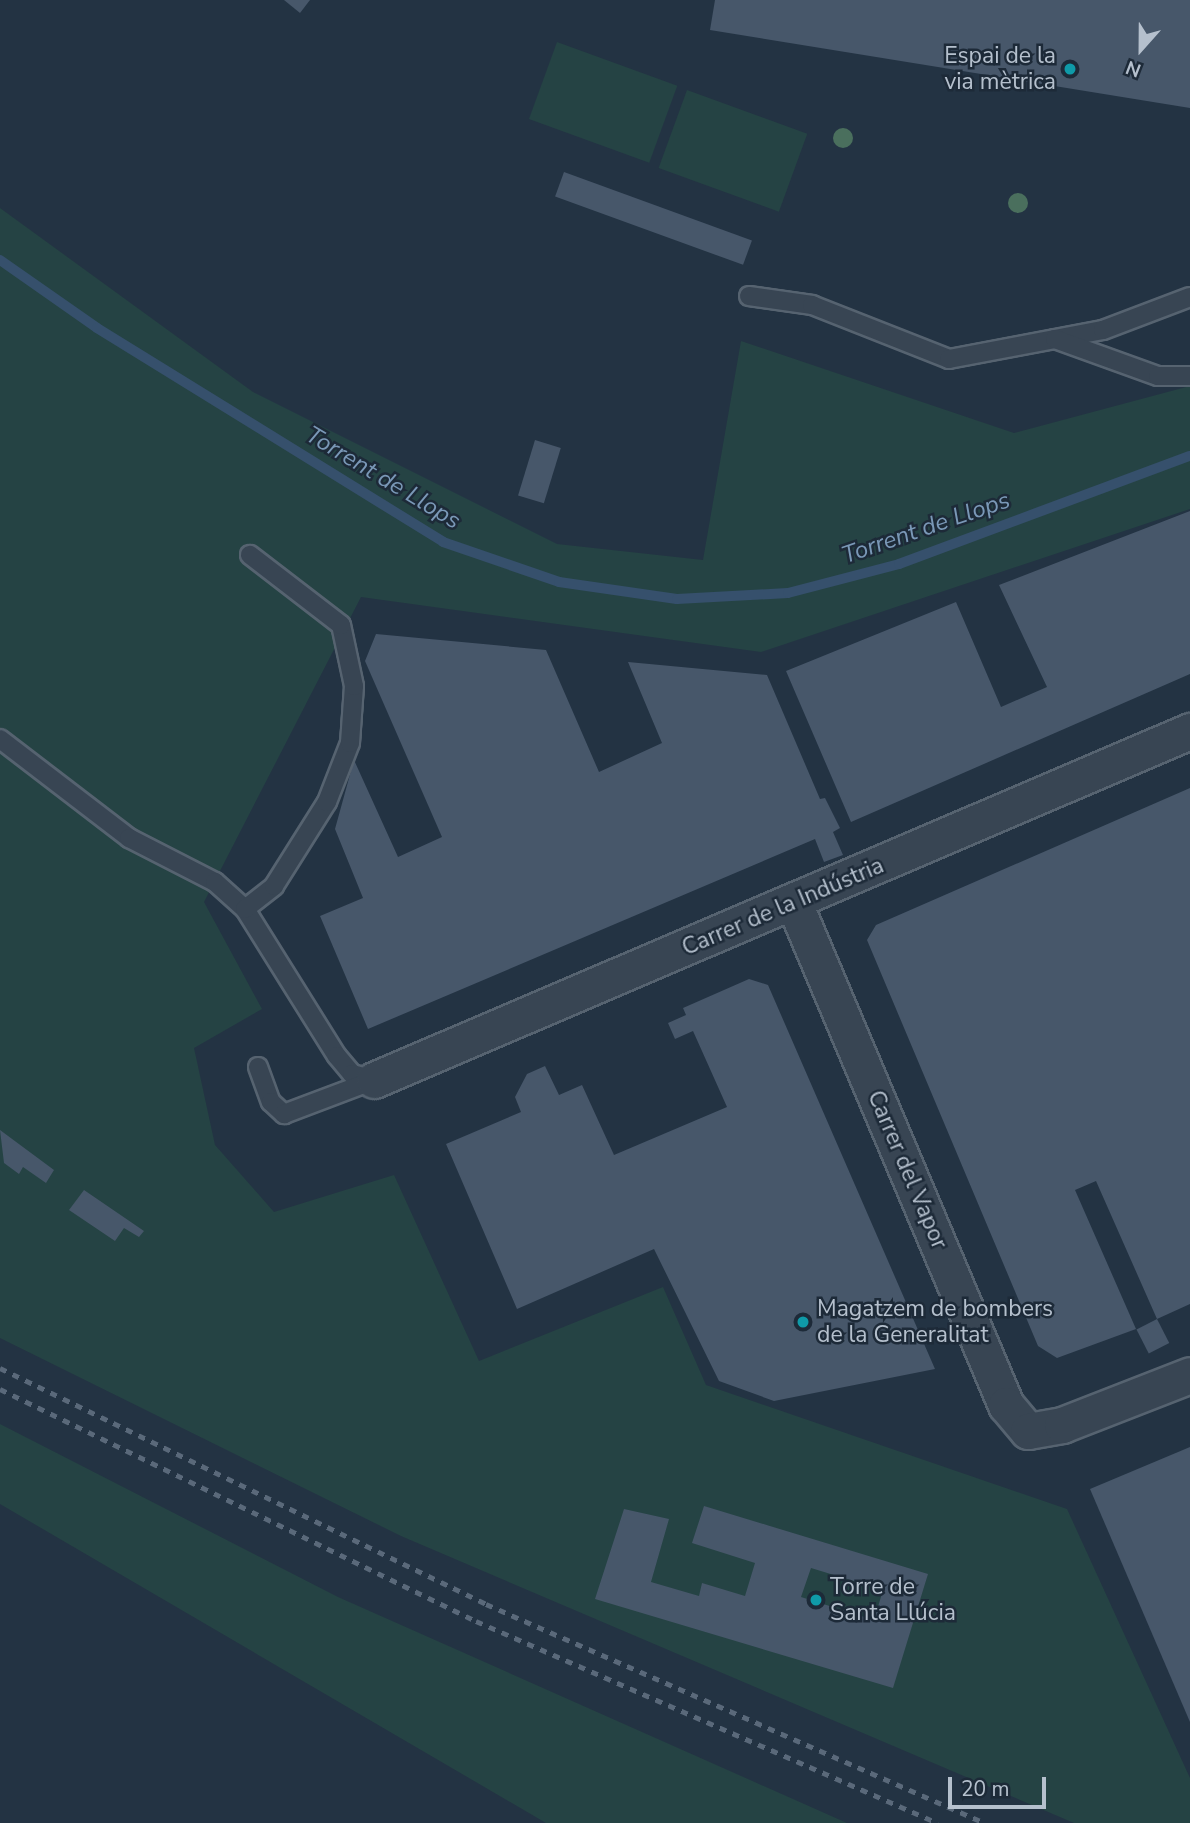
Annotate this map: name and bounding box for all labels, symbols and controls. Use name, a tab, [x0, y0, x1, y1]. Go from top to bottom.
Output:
north arrow	[1106, 14, 1176, 84]
place label: Espai de la via mètrica	[944, 42, 1056, 96]
text: N	[1122, 54, 1145, 83]
marker: Espai de la via mètrica	[1062, 61, 1078, 77]
water label: Torrent de Llops	[300, 420, 466, 536]
water label: Torrent de Llops	[838, 486, 1014, 570]
street label: Carrer de la Indústria	[678, 852, 888, 962]
street label: Carrer del Vapor	[861, 1087, 953, 1253]
place label: Magatzem de bombers de la Generalitat	[817, 1295, 1053, 1349]
marker: Magatzem de bombers de la Generalitat	[795, 1314, 811, 1330]
place label: Torre de Santa Llúcia	[830, 1573, 956, 1627]
marker: Torre de Santa Llúcia	[808, 1592, 824, 1608]
scale bar	[952, 1764, 1050, 1808]
text: 20 m	[961, 1775, 1010, 1803]

